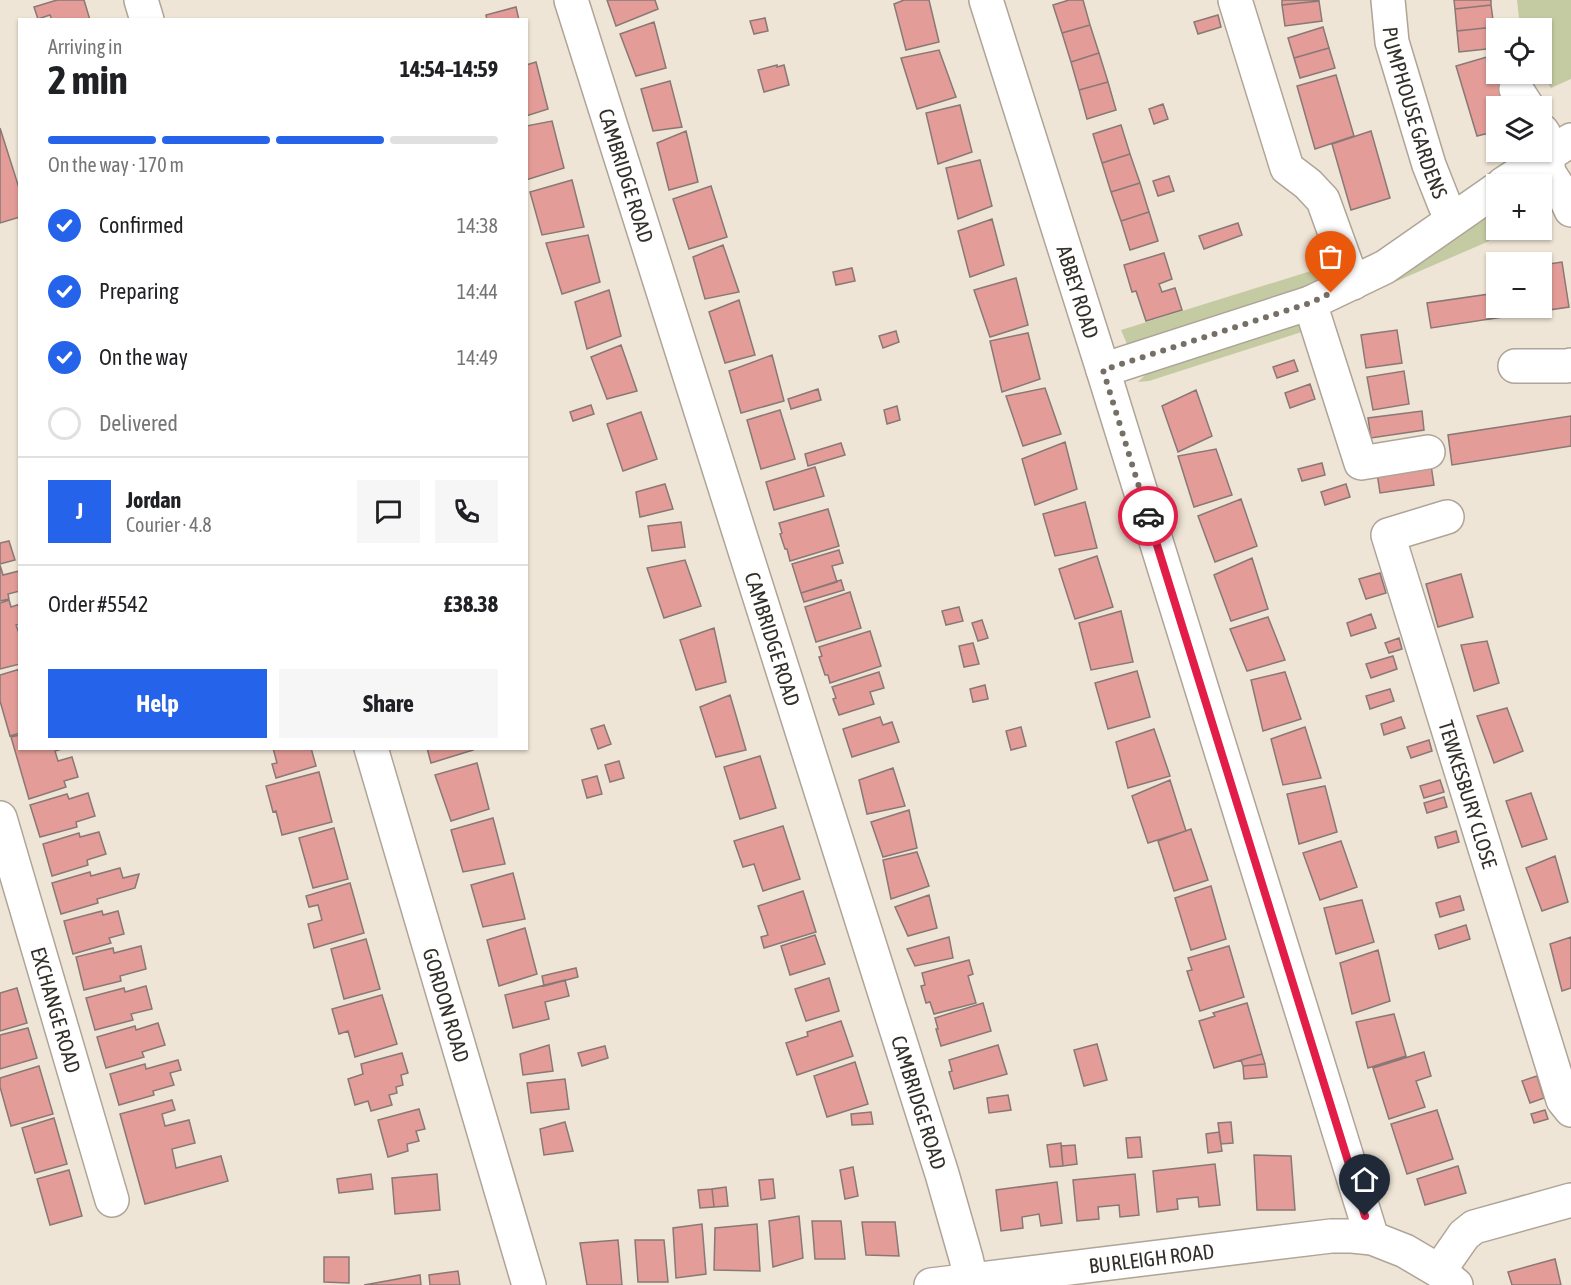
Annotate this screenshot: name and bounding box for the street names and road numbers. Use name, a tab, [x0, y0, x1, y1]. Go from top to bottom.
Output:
street label: PUMPHOUSE GARDENS	[1379, 26, 1453, 202]
street label: CAMBRIDGE ROAD	[594, 106, 659, 245]
street label: ABBEY ROAD	[1052, 242, 1104, 341]
street label: CAMBRIDGE ROAD	[740, 569, 805, 709]
street label: TEWKESBURY CLOSE	[1434, 717, 1502, 871]
street label: EXCHANGE ROAD	[26, 944, 86, 1076]
street label: GORDON ROAD	[419, 945, 475, 1065]
street label: CAMBRIDGE ROAD	[887, 1032, 952, 1172]
street label: BURLEIGH ROAD	[1087, 1238, 1215, 1278]

